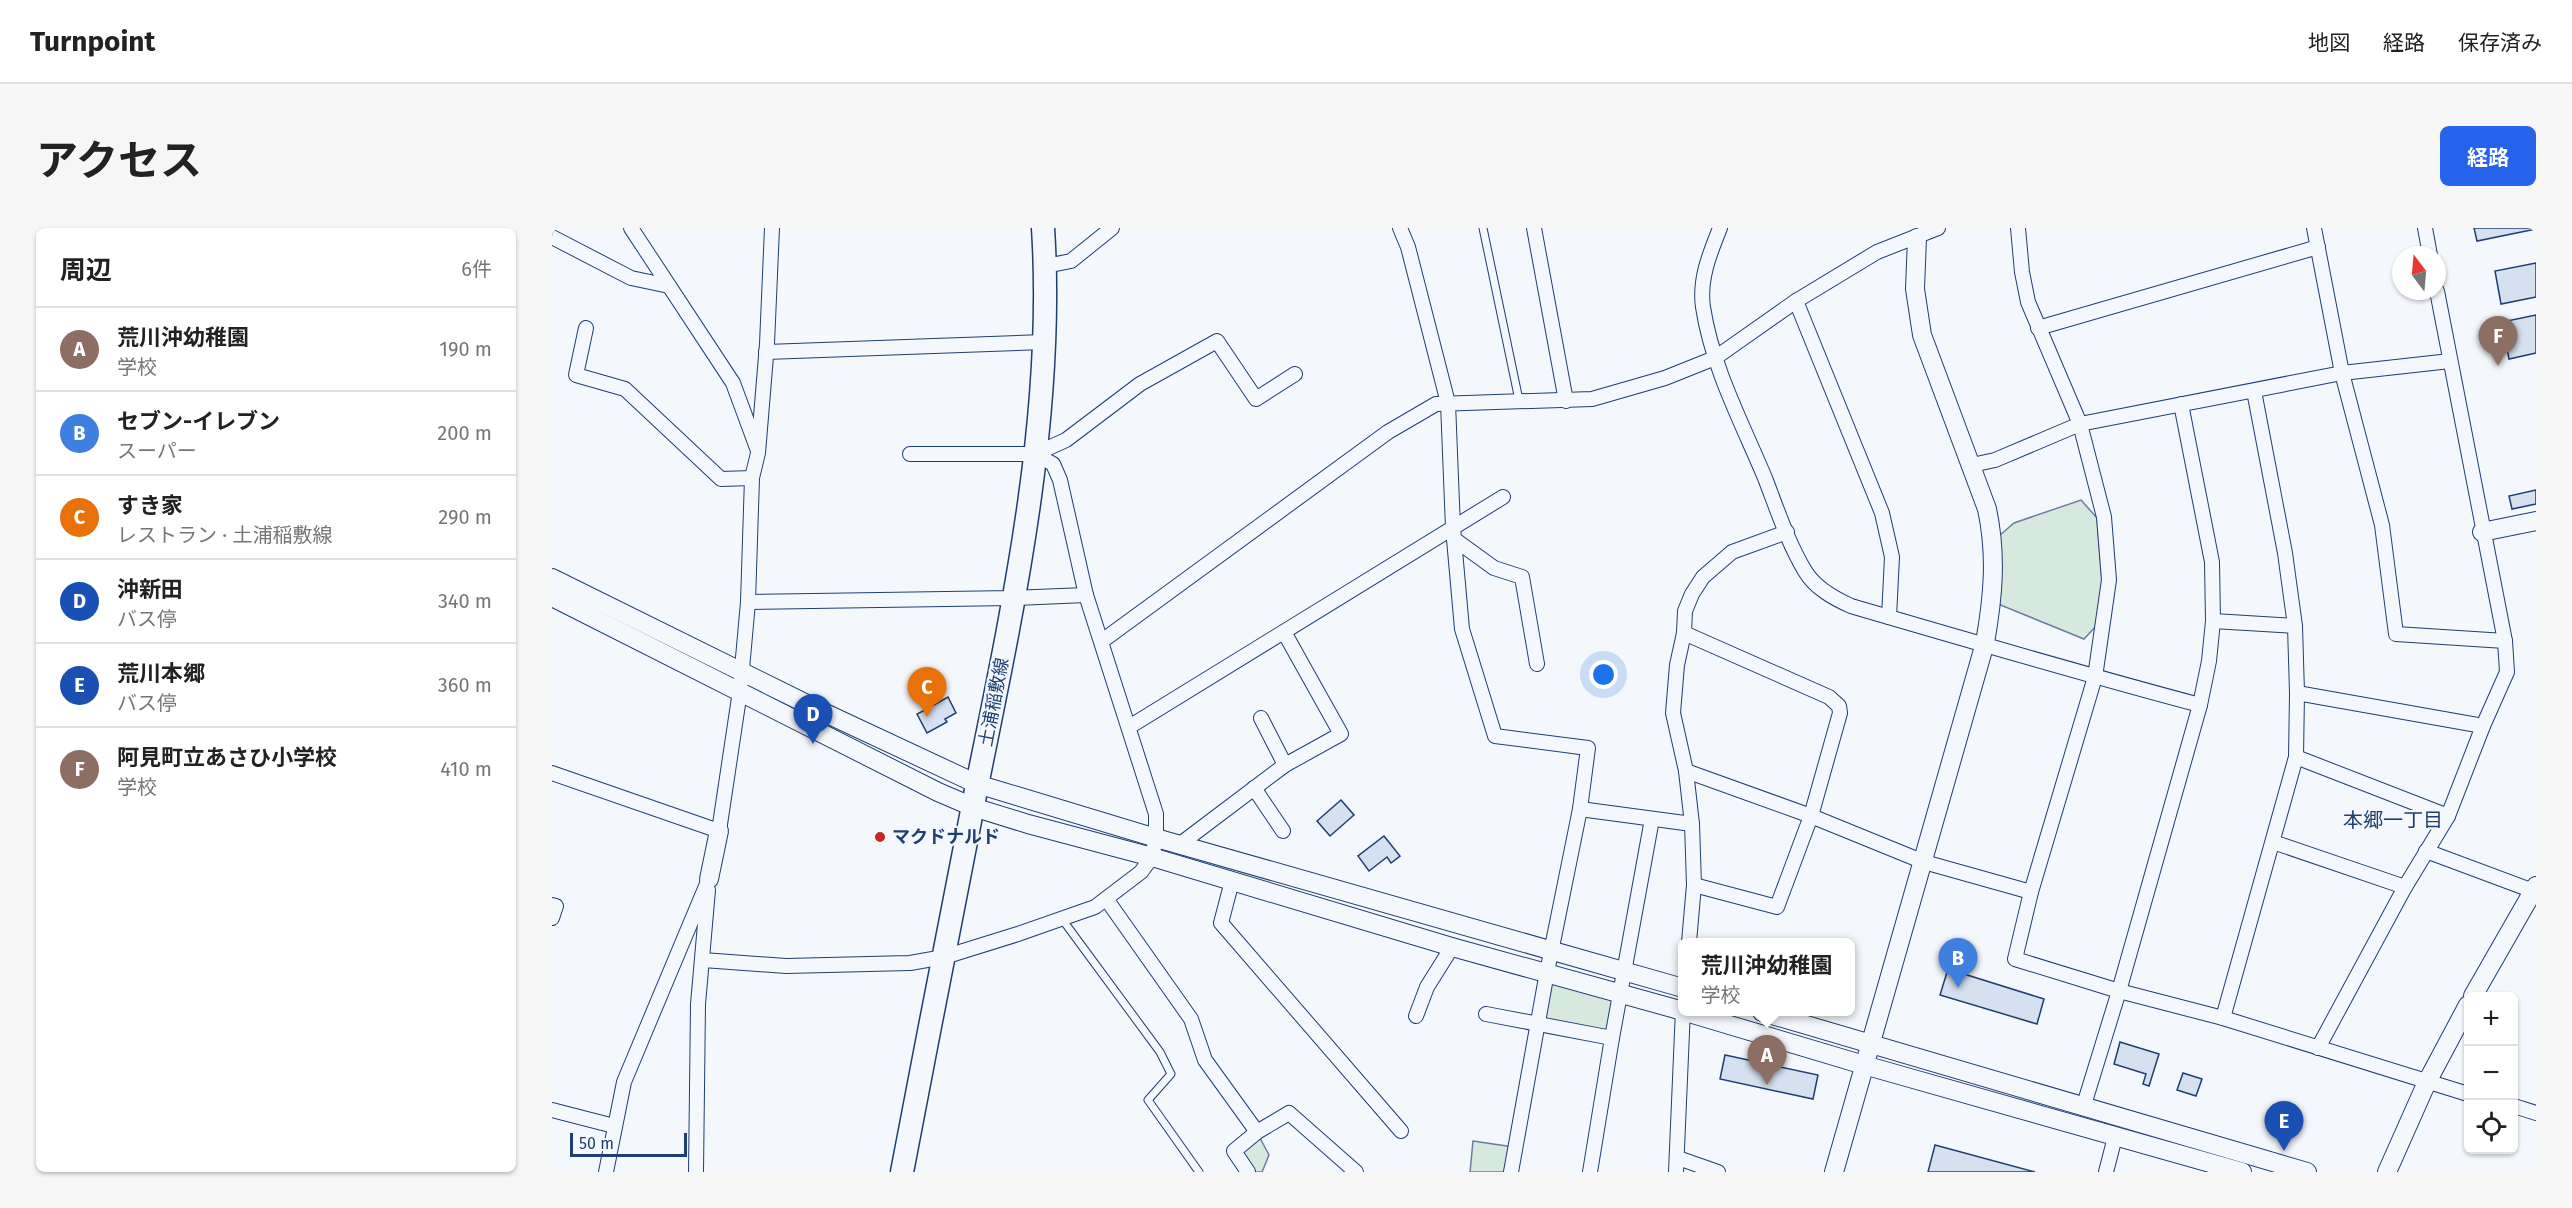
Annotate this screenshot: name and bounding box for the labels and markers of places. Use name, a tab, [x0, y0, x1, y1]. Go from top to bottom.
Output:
pin: F	[2478, 316, 2518, 366]
pin: C	[908, 668, 946, 717]
pin: D	[794, 694, 832, 744]
place label: マクドナルド	[892, 826, 1000, 848]
marker: マクドナルド	[873, 830, 887, 844]
pin: B	[1938, 938, 1978, 988]
pin: A	[1748, 1036, 1786, 1085]
pin: E	[2264, 1102, 2304, 1151]

